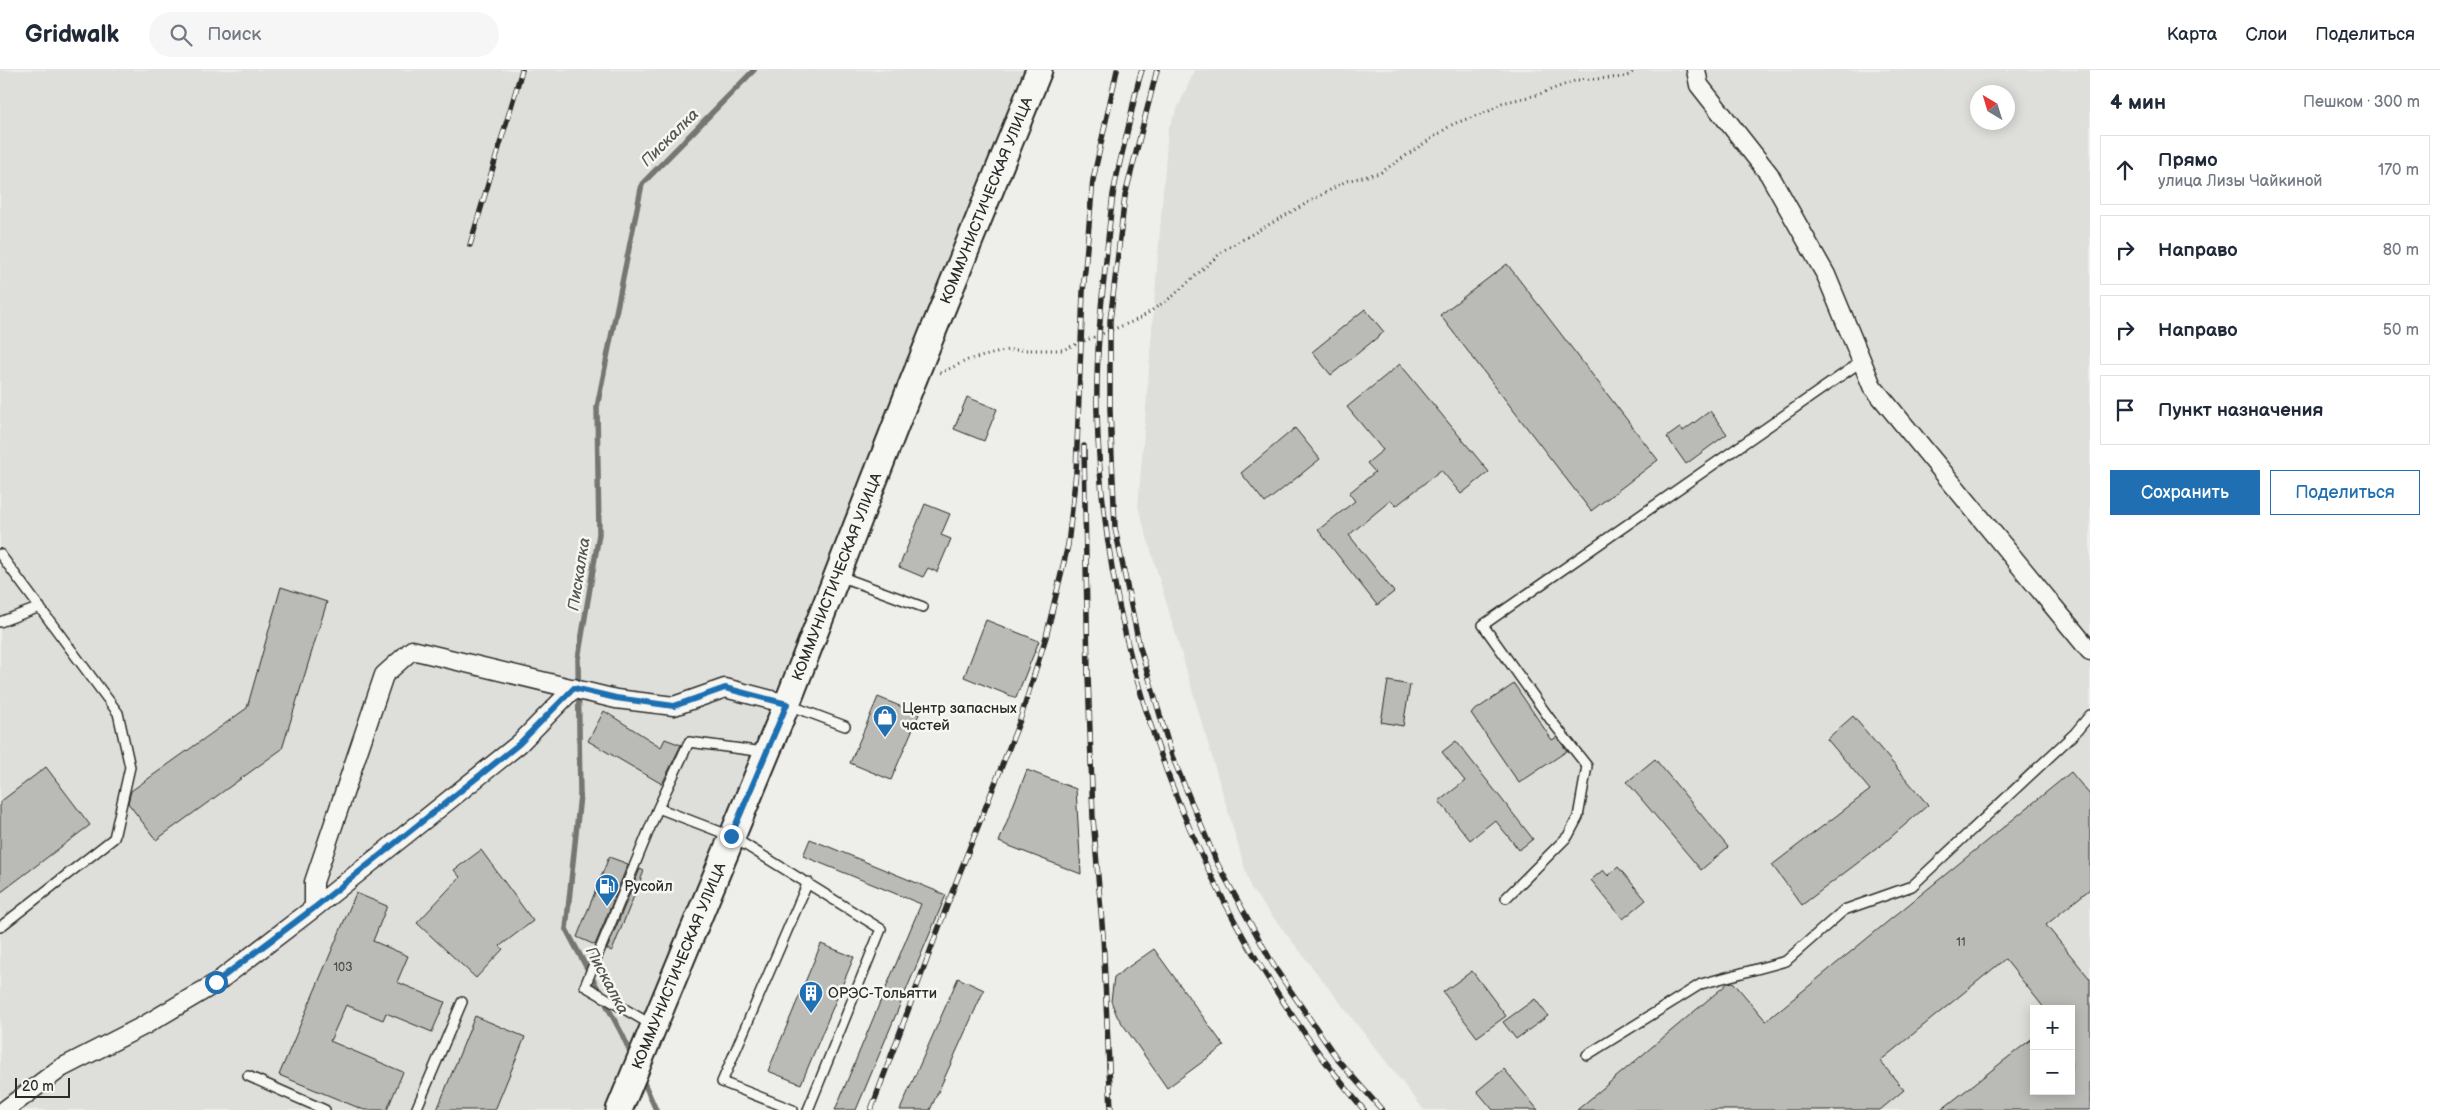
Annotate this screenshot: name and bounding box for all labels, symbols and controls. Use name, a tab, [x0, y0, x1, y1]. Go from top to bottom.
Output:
search box	[149, 12, 499, 57]
text: Gridwalk	[25, 20, 119, 49]
icon: search	[167, 21, 195, 49]
text: Поиск	[207, 23, 261, 46]
text: Карта	[2167, 24, 2217, 45]
text: Слои	[2245, 24, 2287, 45]
text: Поделиться	[2315, 24, 2415, 45]
north arrow	[1970, 85, 2015, 130]
text: 4 мин	[2110, 90, 2166, 115]
street label: КОММУНИСТИЧЕСКАЯ УЛИЦА	[936, 93, 1037, 307]
text: Пешком · 300 m	[2303, 93, 2420, 112]
water label: Пискалка	[637, 105, 703, 171]
text: Прямо	[2158, 149, 2218, 172]
icon: ahead	[2111, 156, 2139, 184]
text: 170 m	[2378, 161, 2419, 180]
text: улица Лизы Чайкиной	[2158, 172, 2322, 191]
icon: right	[2111, 236, 2139, 264]
text: Направо	[2158, 239, 2238, 262]
text: 80 m	[2383, 241, 2419, 260]
icon: right	[2111, 316, 2139, 344]
text: Направо	[2158, 319, 2238, 342]
text: 50 m	[2383, 321, 2419, 340]
icon: arrive	[2111, 396, 2139, 424]
text: Пункт назначения	[2158, 399, 2323, 422]
street label: КОММУНИСТИЧЕСКАЯ УЛИЦА	[788, 469, 887, 684]
button: Сохранить	[2110, 470, 2260, 515]
button: Поделиться	[2270, 470, 2420, 515]
water label: Пискалка	[564, 536, 595, 612]
place label: Центр запасных частей	[902, 699, 1017, 735]
shop icon: Центр запасных частей	[872, 704, 898, 738]
route end	[720, 825, 743, 848]
street label: КОММУНИСТИЧЕСКАЯ УЛИЦА	[628, 859, 731, 1072]
fuel station icon: Русойл	[594, 873, 620, 907]
place label: Русойл	[624, 877, 673, 896]
house number: 11	[1956, 935, 1966, 950]
water label: Пискалка	[581, 944, 632, 1018]
house number: 103	[333, 960, 353, 975]
route start	[205, 971, 228, 994]
building icon: ОРЭС-Тольятти	[798, 980, 824, 1014]
place label: ОРЭС-Тольятти	[828, 984, 937, 1003]
map controls	[2030, 1005, 2075, 1095]
button: +	[2030, 1005, 2075, 1050]
button: −	[2030, 1050, 2075, 1095]
scale bar	[15, 1075, 70, 1098]
text: 20 m	[22, 1078, 54, 1095]

